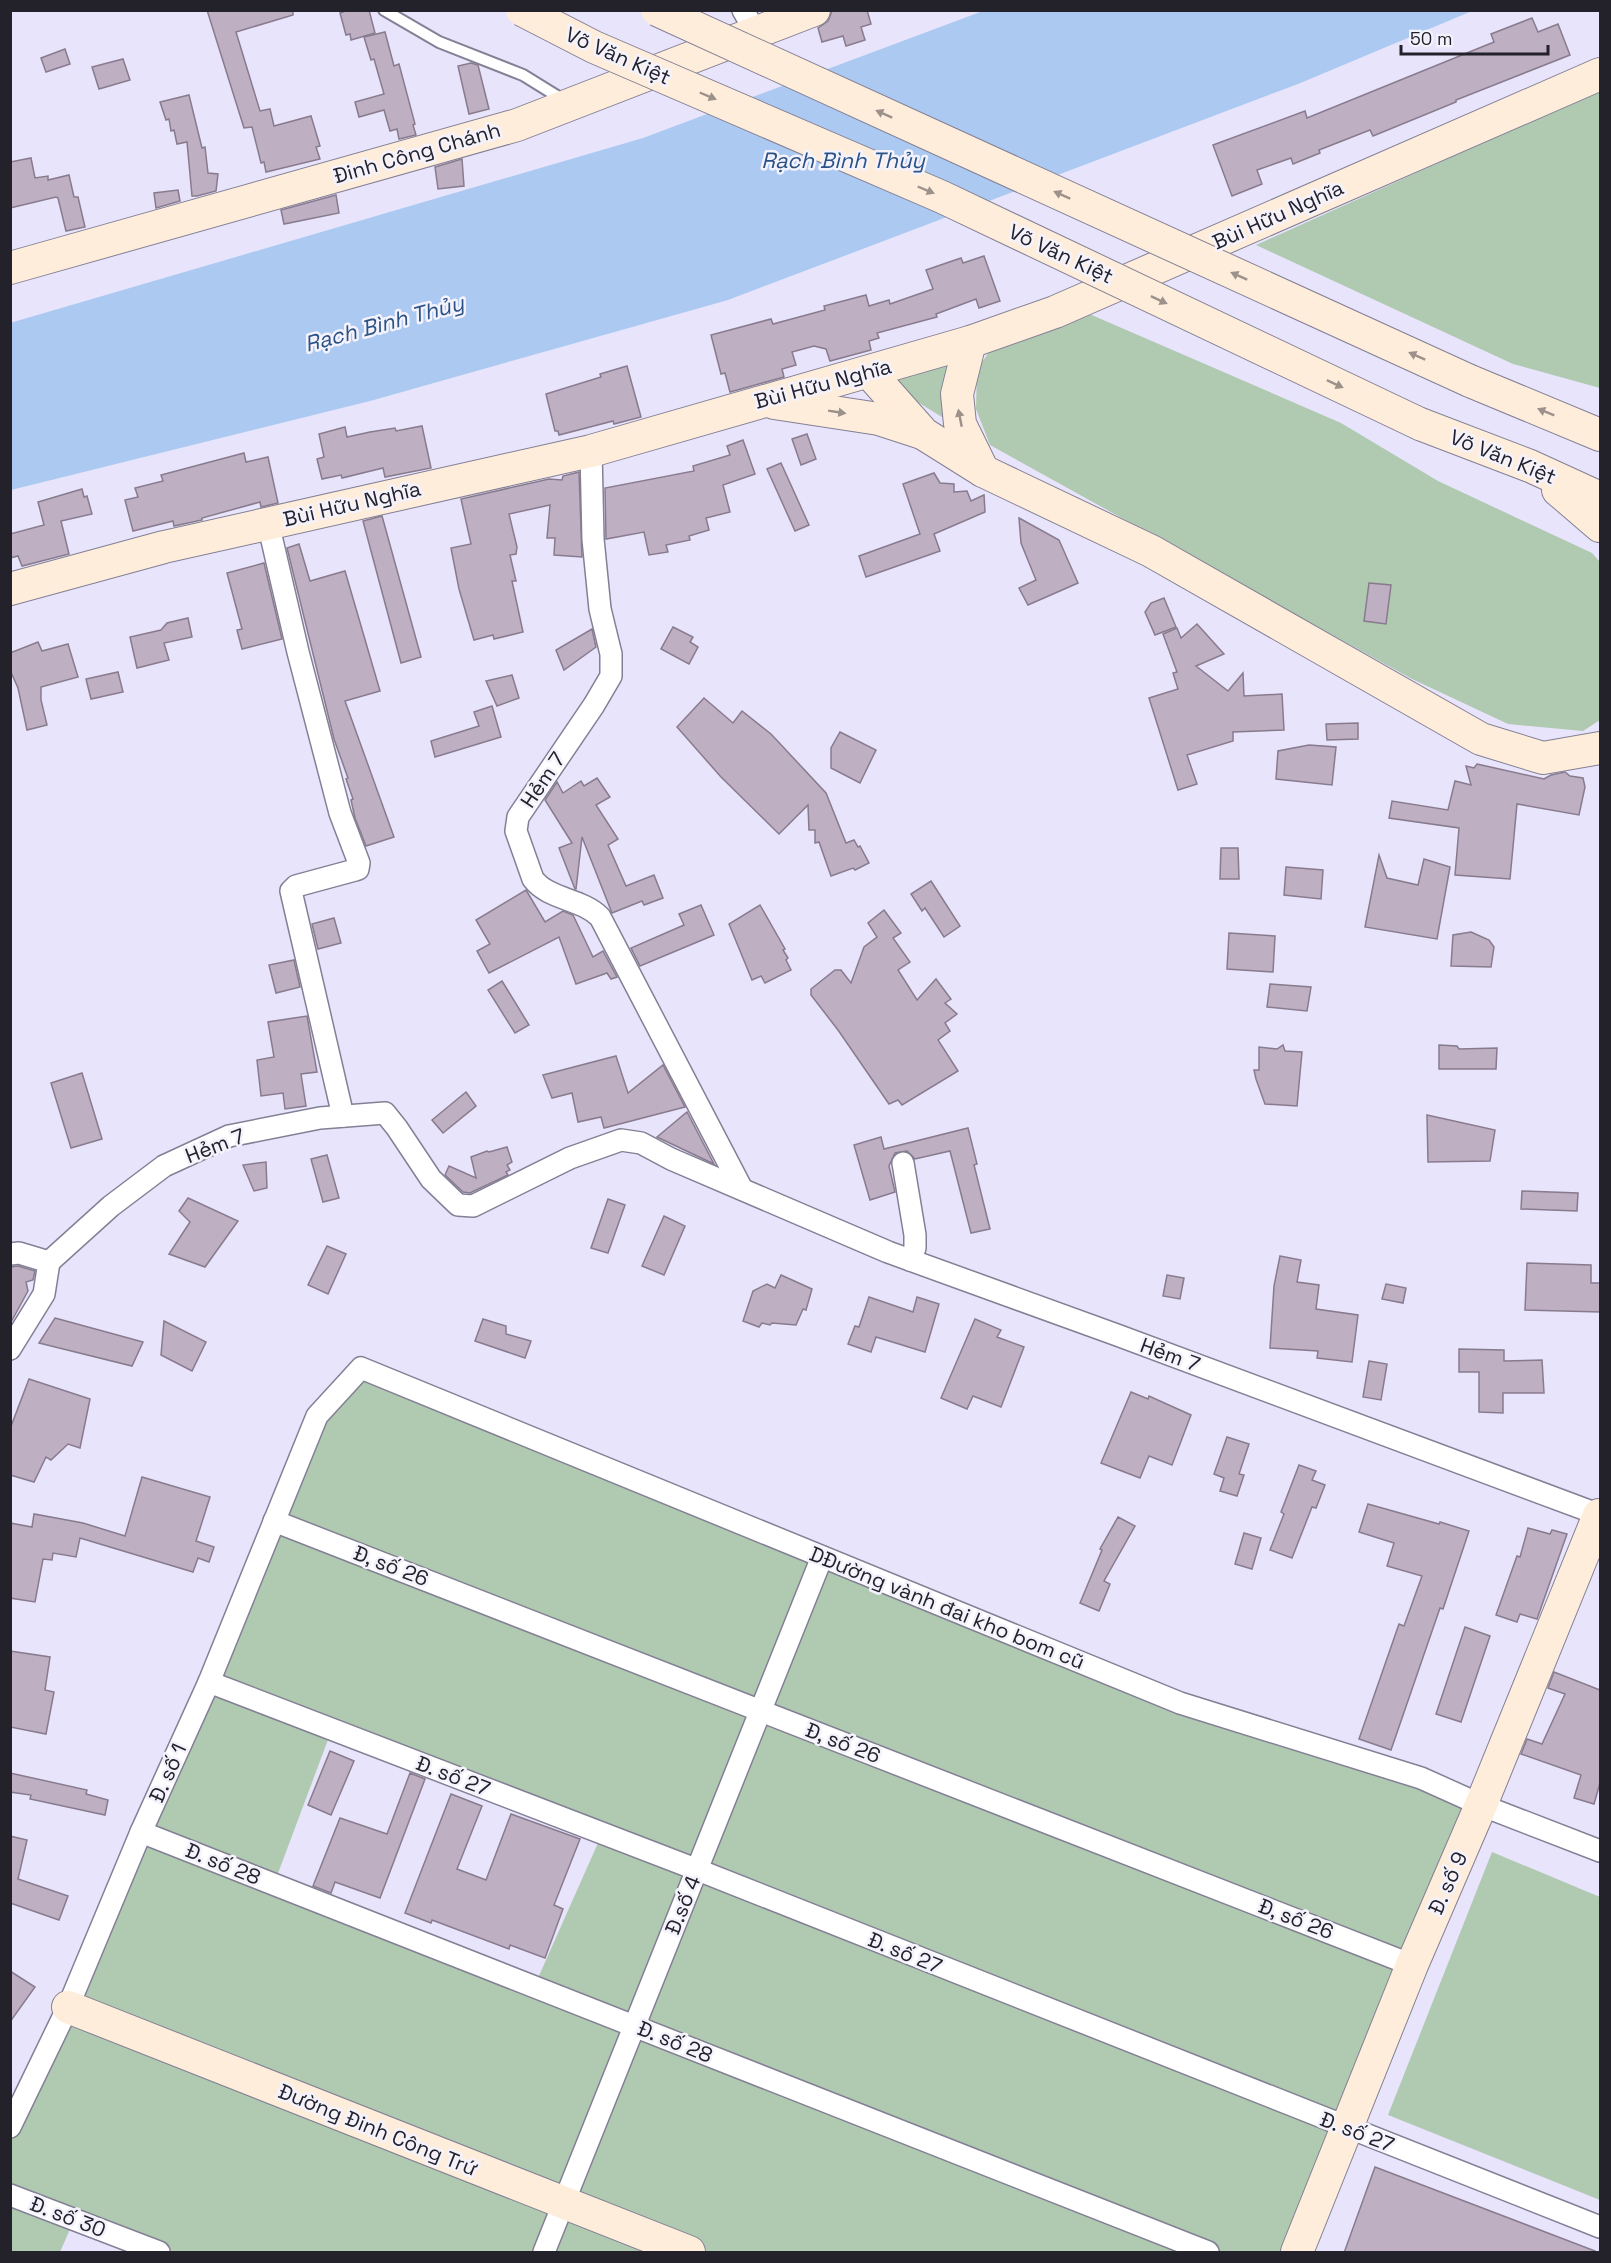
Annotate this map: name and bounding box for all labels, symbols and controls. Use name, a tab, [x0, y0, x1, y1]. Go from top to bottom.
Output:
scale bar	[1401, 18, 1548, 56]
street label: Võ Văn Kiệt	[561, 20, 675, 91]
text: 50 m	[1410, 27, 1452, 50]
one-way arrow	[700, 91, 718, 101]
one-way arrow	[875, 109, 893, 119]
street label: Đinh Công Chánh	[330, 116, 504, 189]
water label: Rạch Bình Thủy	[761, 146, 926, 174]
street label: Bùi Hữu Nghĩa	[1208, 174, 1348, 255]
one-way arrow	[917, 185, 935, 195]
one-way arrow	[1053, 190, 1070, 199]
street label: Võ Văn Kiệt	[1005, 218, 1118, 290]
one-way arrow	[1231, 271, 1248, 280]
water label: Rạch Bình Thủy	[301, 288, 468, 358]
one-way arrow	[1151, 296, 1168, 305]
street label: Bùi Hữu Nghĩa	[751, 352, 894, 415]
one-way arrow	[1408, 352, 1425, 361]
one-way arrow	[1327, 380, 1344, 389]
one-way arrow	[1537, 407, 1555, 417]
one-way arrow	[828, 408, 847, 417]
one-way arrow	[955, 408, 964, 427]
street label: Võ Văn Kiệt	[1446, 423, 1560, 490]
street label: Bùi Hữu Nghĩa	[280, 475, 423, 532]
street label: Hẻm 7	[514, 747, 571, 813]
street label: Hẻm 7	[181, 1122, 249, 1169]
street label: Hẻm 7	[1137, 1331, 1204, 1378]
street label: Đ, số 26	[350, 1539, 433, 1592]
street label: DĐường vành đai kho bom cũ	[806, 1540, 1089, 1675]
street label: Đ, số 26	[802, 1716, 885, 1769]
street label: Đ. số 1	[143, 1739, 192, 1806]
street label: Đ. số 27	[412, 1749, 494, 1802]
street label: Đ. số 28	[182, 1836, 265, 1891]
street label: Đ. số 9	[1422, 1847, 1473, 1918]
street label: Đ.số 4	[659, 1871, 707, 1938]
street label: Đ, số 26	[1255, 1892, 1338, 1945]
street label: Đ. số 27	[864, 1926, 946, 1980]
street label: Đ. số 28	[634, 2014, 717, 2069]
street label: Đường Đinh Công Trứ	[275, 2077, 482, 2182]
street label: Đ. số 27	[1316, 2105, 1398, 2158]
street label: Đ. số 30	[26, 2190, 110, 2243]

